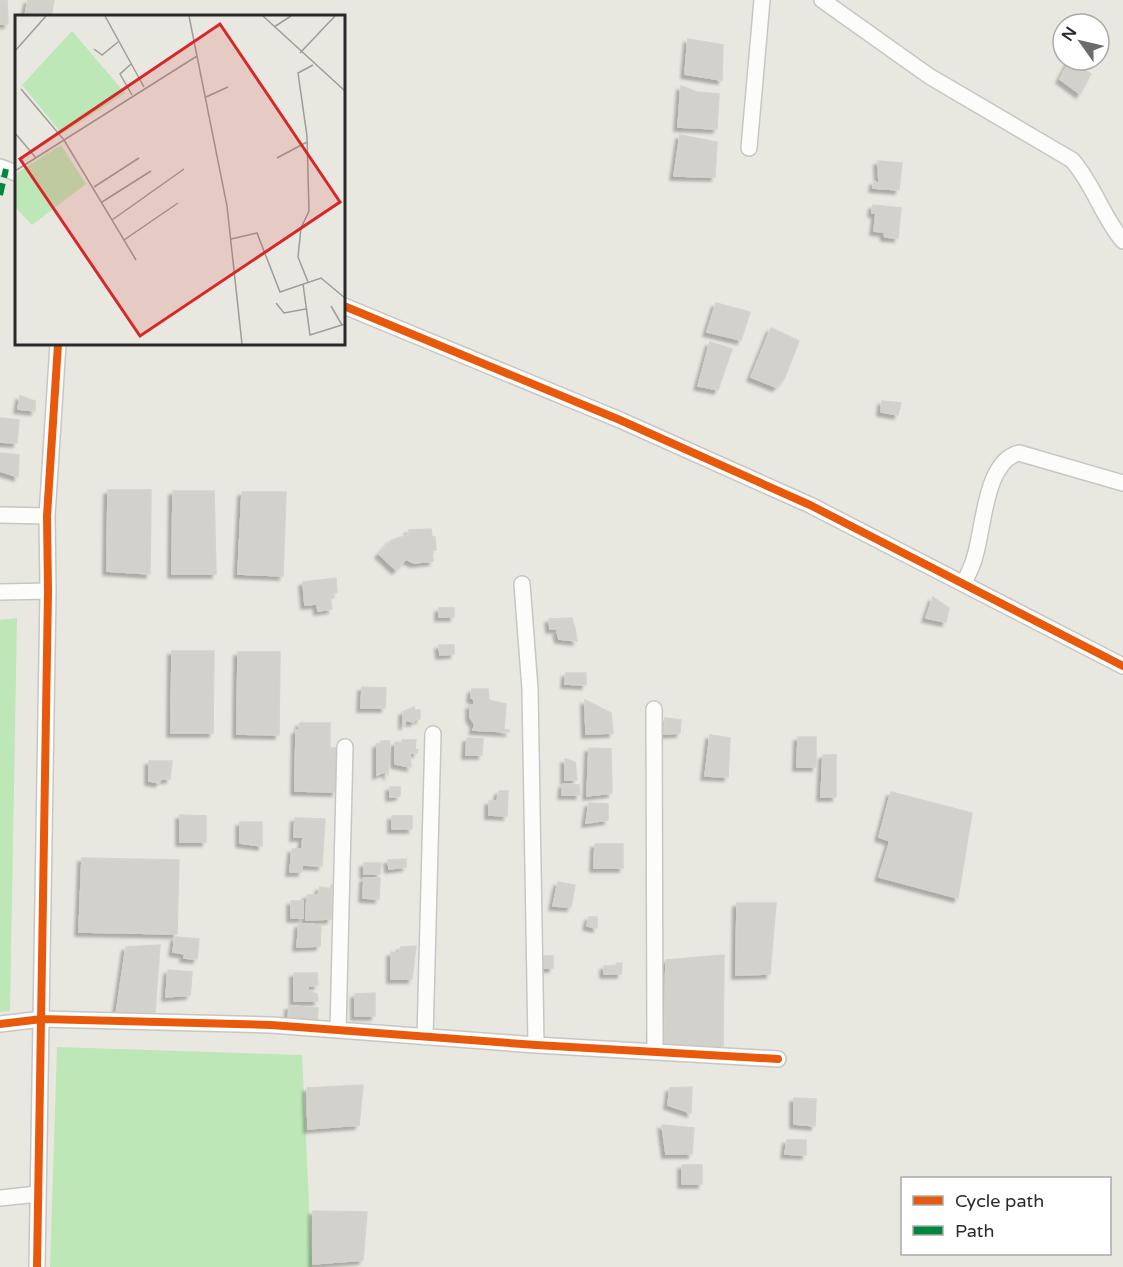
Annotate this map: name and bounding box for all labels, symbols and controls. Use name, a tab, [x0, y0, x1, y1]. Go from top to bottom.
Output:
north arrow	[1051, 12, 1111, 72]
inset map	[15, 15, 345, 345]
text: N	[1058, 23, 1081, 45]
legend	[901, 1177, 1111, 1255]
text: Cycle path	[955, 1190, 1044, 1212]
text: Path	[955, 1220, 994, 1242]

